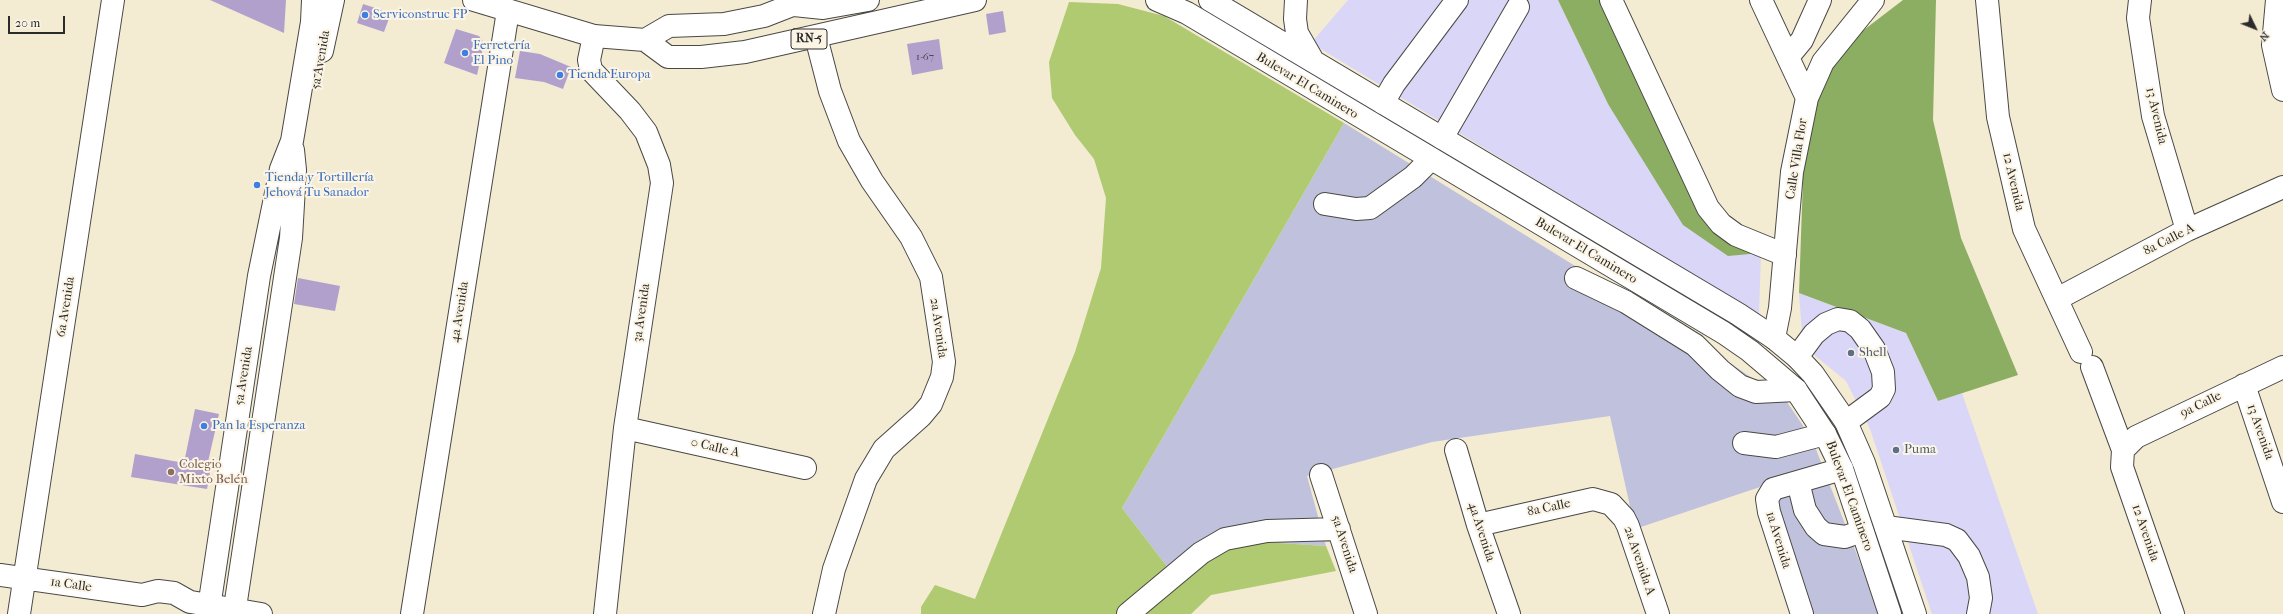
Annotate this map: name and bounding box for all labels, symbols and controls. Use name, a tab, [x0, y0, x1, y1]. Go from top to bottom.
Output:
place label: Serviconstruc FP	[373, 7, 467, 23]
scale bar	[10, 8, 67, 34]
north arrow	[2235, 8, 2275, 48]
marker: Serviconstruc FP	[360, 10, 370, 20]
text: 20 m	[15, 16, 40, 30]
street label: 5a Avenida	[308, 29, 334, 91]
road number: RN-5	[791, 29, 827, 49]
text: N	[2257, 29, 2272, 44]
place label: Ferretería El Pino	[473, 38, 530, 69]
marker: Ferretería El Pino	[460, 48, 470, 58]
street label: Bulevar El Caminero	[1253, 49, 1361, 123]
house number: 1-67	[916, 50, 934, 64]
place label: Tienda Europa	[568, 67, 650, 83]
marker: Tienda Europa	[555, 70, 565, 80]
street label: 13 Avenida	[2142, 86, 2170, 146]
street label: Calle Villa Flor	[1783, 117, 1811, 201]
street label: 12 Avenida	[1999, 151, 2027, 213]
place label: Tienda y Tortillería Jehová Tu Sanador	[265, 170, 374, 201]
marker: Tienda y Tortillería Jehová Tu Sanador	[252, 180, 262, 190]
street label: Bulevar El Caminero	[1532, 214, 1640, 288]
street label: 8a Calle A	[2141, 221, 2197, 259]
street label: 6a Avenida	[54, 276, 78, 338]
street label: 4a Avenida	[447, 280, 473, 344]
street label: 3a Avenida	[630, 283, 654, 343]
street label: 2a Avenida	[926, 297, 950, 359]
street label: 5a Avenida	[232, 345, 256, 407]
place label: Shell	[1859, 345, 1887, 361]
marker: Shell	[1846, 348, 1856, 358]
street label: 9a Calle	[2178, 388, 2224, 422]
street label: 13 Avenida	[2243, 402, 2277, 462]
place label: Pan la Esperanza	[212, 418, 306, 434]
marker: Pan la Esperanza	[199, 421, 209, 431]
street label: 0 Calle A	[689, 435, 741, 461]
street label: Bulevar El Caminero	[1822, 439, 1876, 553]
place label: Puma	[1904, 442, 1936, 458]
marker: Puma	[1891, 445, 1901, 455]
place label: Colegio Mixto Belén	[179, 457, 248, 488]
marker: Colegio Mixto Belén	[166, 467, 176, 477]
street label: 8a Calle	[1526, 496, 1572, 520]
street label: 4a Avenida	[1464, 500, 1498, 564]
street label: 12 Avenida	[2128, 502, 2162, 564]
street label: 1a Avenida	[1762, 510, 1794, 570]
street label: 5a Avenida	[1327, 513, 1361, 575]
street label: 2a Avenida A	[1620, 524, 1658, 598]
street label: 1a Calle	[49, 574, 93, 596]

